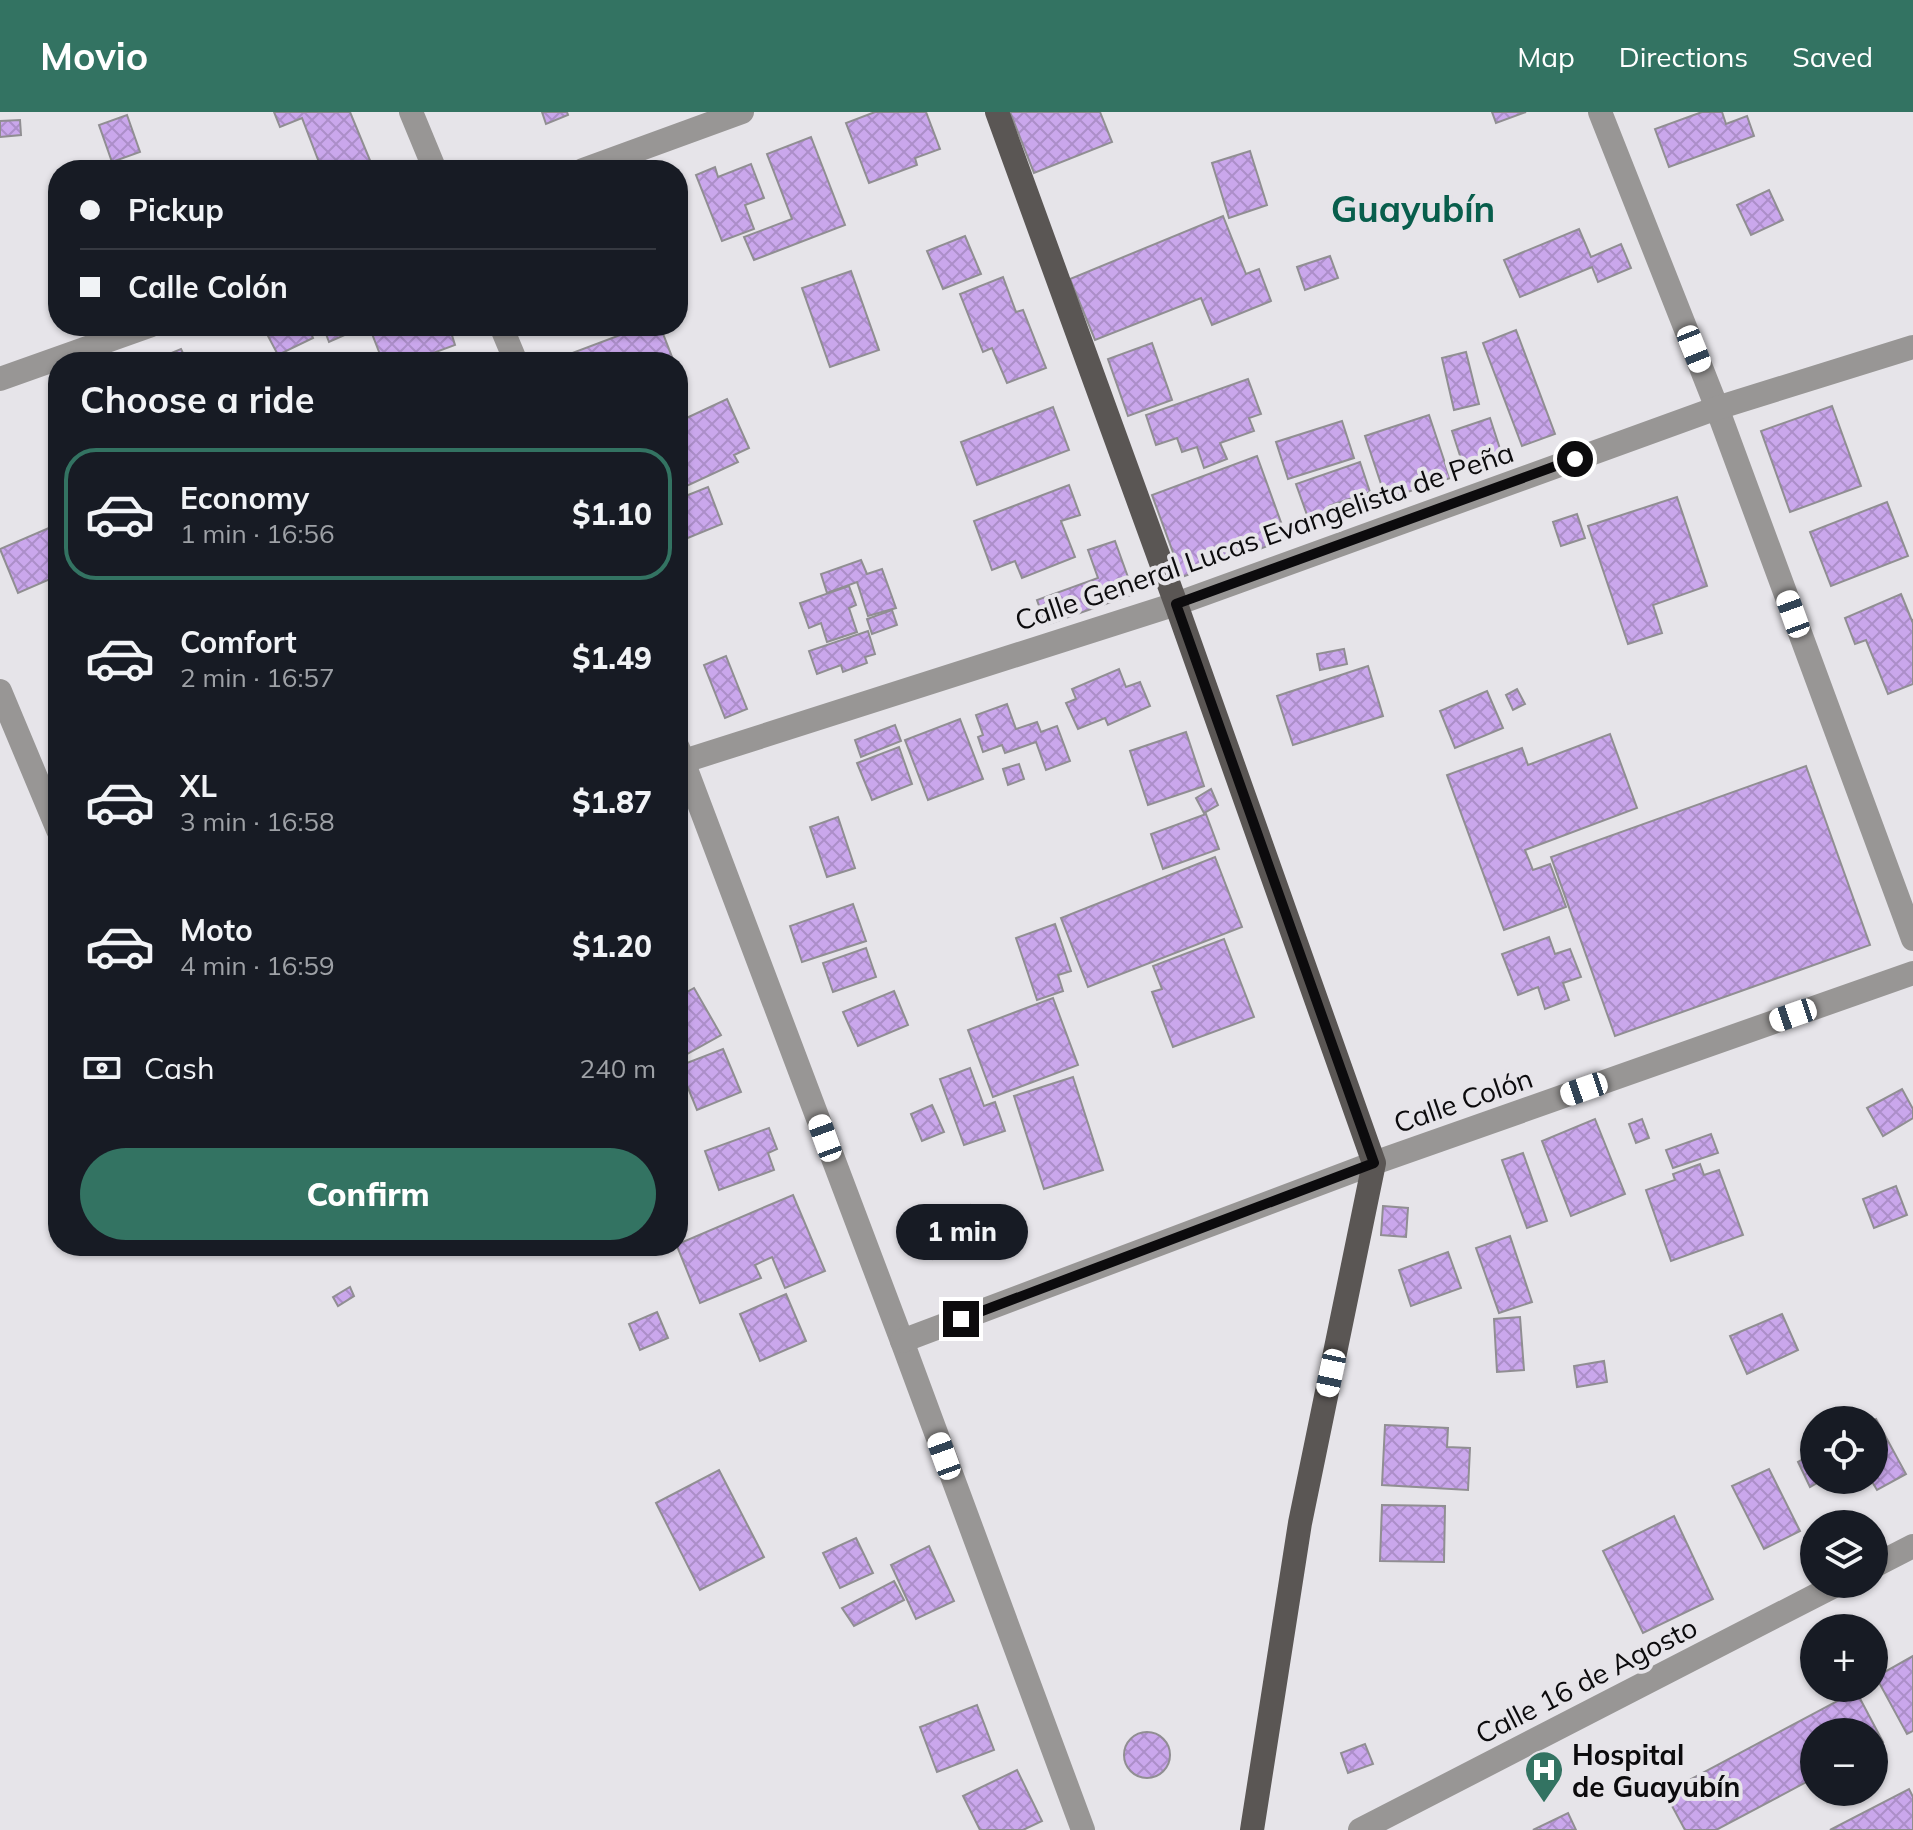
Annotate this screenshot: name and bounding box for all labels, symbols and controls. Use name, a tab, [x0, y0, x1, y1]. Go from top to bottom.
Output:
text: Movio	[40, 32, 148, 80]
text: Map	[1517, 39, 1575, 74]
text: Directions	[1619, 39, 1748, 74]
text: Saved	[1792, 39, 1873, 74]
district label: Guayubín	[1331, 186, 1495, 231]
text: Pickup	[128, 191, 224, 229]
text: Calle Colón	[128, 268, 288, 306]
car	[1674, 322, 1714, 376]
text: Choose a ride	[80, 377, 314, 422]
street label: Calle General Lucas Evangelista de Peña	[1010, 434, 1518, 638]
route start	[1557, 441, 1593, 477]
icon: car	[84, 478, 156, 550]
text: Economy	[180, 479, 309, 517]
text: $1.10	[572, 495, 652, 533]
text: 1 min · 16:56	[180, 517, 335, 550]
car	[1774, 587, 1812, 641]
icon: car	[84, 622, 156, 694]
text: Comfort	[180, 623, 297, 661]
text: $1.49	[572, 639, 652, 677]
text: 2 min · 16:57	[180, 661, 335, 694]
icon: car	[84, 766, 156, 838]
text: XL	[180, 767, 217, 805]
text: $1.87	[572, 783, 652, 821]
text: 3 min · 16:58	[180, 805, 335, 838]
icon: car	[84, 910, 156, 982]
text: Moto	[180, 911, 253, 949]
text: $1.20	[572, 927, 652, 965]
text: 4 min · 16:59	[180, 949, 335, 982]
car	[1766, 996, 1820, 1034]
icon: cash	[80, 1046, 124, 1090]
text: Cash	[144, 1049, 215, 1087]
text: 240 m	[580, 1052, 656, 1085]
street label: Calle Colón	[1389, 1060, 1537, 1140]
car	[1557, 1070, 1611, 1108]
car	[806, 1111, 844, 1165]
button: Confirm	[80, 1148, 656, 1240]
callout: 1 min	[895, 1203, 1027, 1259]
text: 1 min	[927, 1215, 997, 1248]
route end	[943, 1301, 979, 1337]
car	[1314, 1347, 1348, 1399]
map controls	[1800, 1406, 1888, 1806]
button: locate	[1800, 1406, 1888, 1494]
car	[925, 1429, 963, 1483]
button: layers	[1800, 1510, 1888, 1598]
street label: Calle 16 de Agosto	[1469, 1609, 1703, 1751]
button: +	[1800, 1614, 1888, 1702]
button: −	[1800, 1718, 1888, 1806]
place label: Hospital de Guayubín	[1572, 1737, 1740, 1804]
hospital icon: Hospital de Guayubín	[1523, 1749, 1565, 1804]

